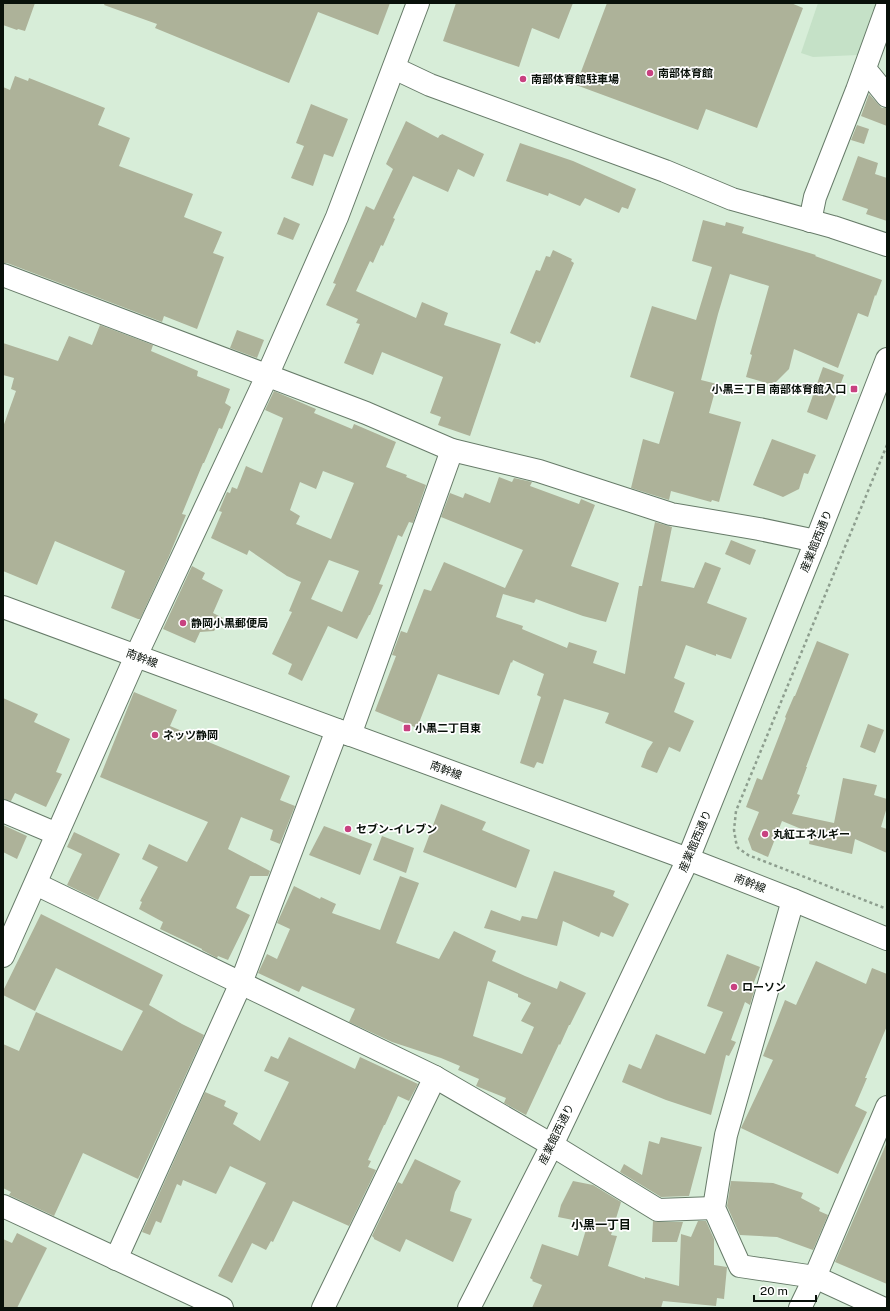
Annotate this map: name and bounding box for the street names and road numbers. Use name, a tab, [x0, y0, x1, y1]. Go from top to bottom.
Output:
street label: 産業館西通り	[798, 508, 834, 574]
street label: 南幹線	[124, 647, 160, 669]
street label: 南幹線	[428, 759, 464, 781]
street label: 産業館西通り	[677, 808, 713, 874]
street label: 南幹線	[732, 871, 768, 895]
street label: 産業館西通り	[536, 1102, 576, 1166]

